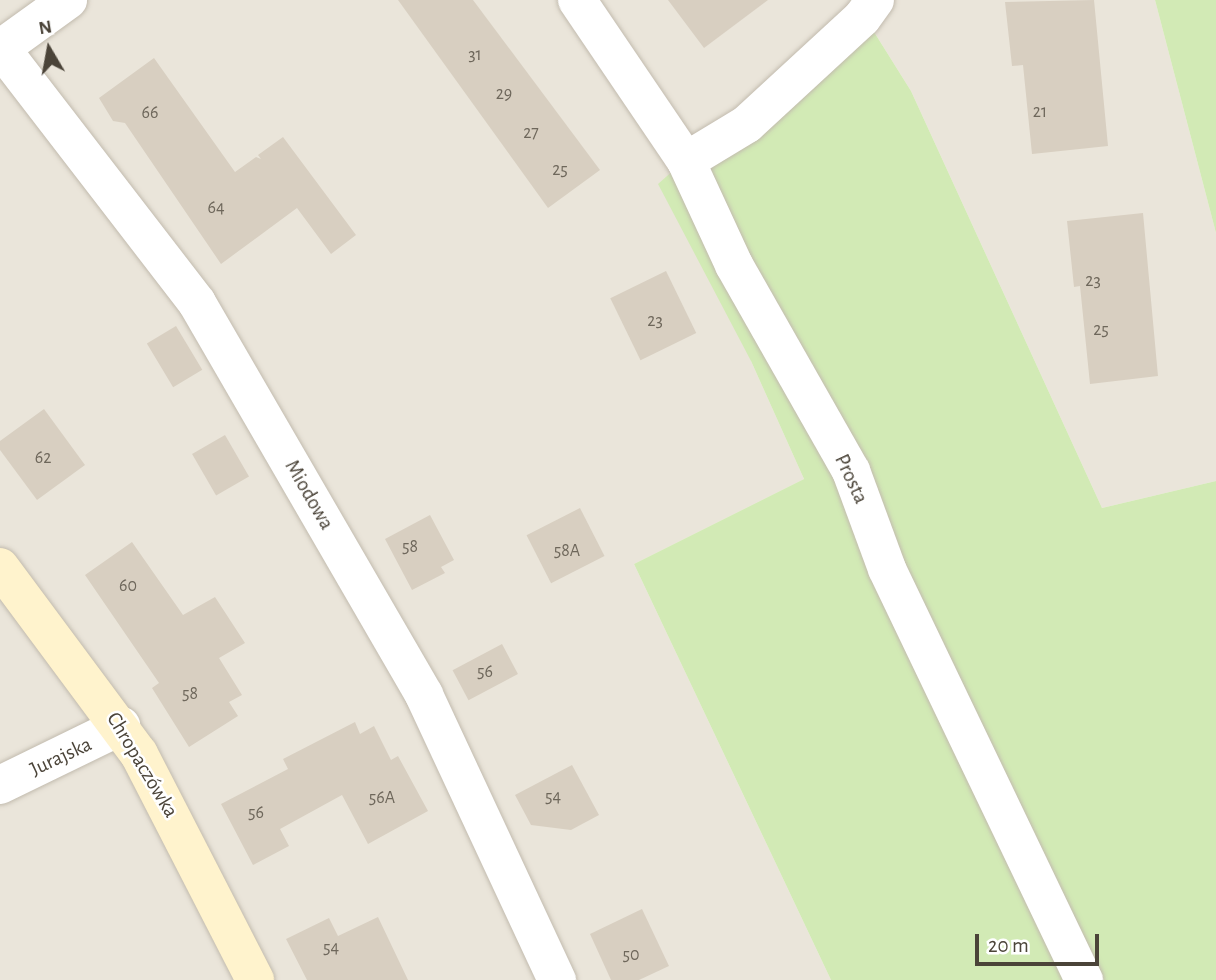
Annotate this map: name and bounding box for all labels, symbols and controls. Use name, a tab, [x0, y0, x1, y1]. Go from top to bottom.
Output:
north arrow	[14, 14, 84, 84]
text: N	[37, 17, 53, 38]
house number: 31	[468, 44, 482, 66]
house number: 29	[496, 83, 512, 105]
house number: 21	[1033, 101, 1047, 123]
house number: 66	[142, 102, 158, 124]
house number: 27	[523, 122, 539, 144]
house number: 25	[552, 159, 568, 181]
house number: 64	[207, 197, 225, 219]
house number: 23	[1085, 270, 1101, 292]
house number: 23	[647, 310, 663, 332]
house number: 25	[1093, 319, 1109, 341]
house number: 62	[35, 447, 51, 469]
street label: Prosta	[829, 450, 873, 508]
street label: Miodowa	[279, 456, 339, 534]
house number: 58	[402, 536, 418, 558]
house number: 58A	[554, 540, 580, 562]
house number: 60	[119, 575, 137, 597]
house number: 56	[477, 661, 493, 683]
house number: 58	[182, 683, 198, 705]
street label: Chropaczówka	[101, 708, 183, 822]
street label: Jurajska	[26, 732, 96, 782]
house number: 54	[545, 786, 561, 808]
house number: 56A	[369, 787, 395, 809]
house number: 56	[248, 802, 264, 824]
scale bar	[978, 920, 1102, 964]
text: 20 m	[988, 935, 1029, 956]
house number: 54	[323, 937, 339, 959]
house number: 50	[622, 944, 640, 966]

